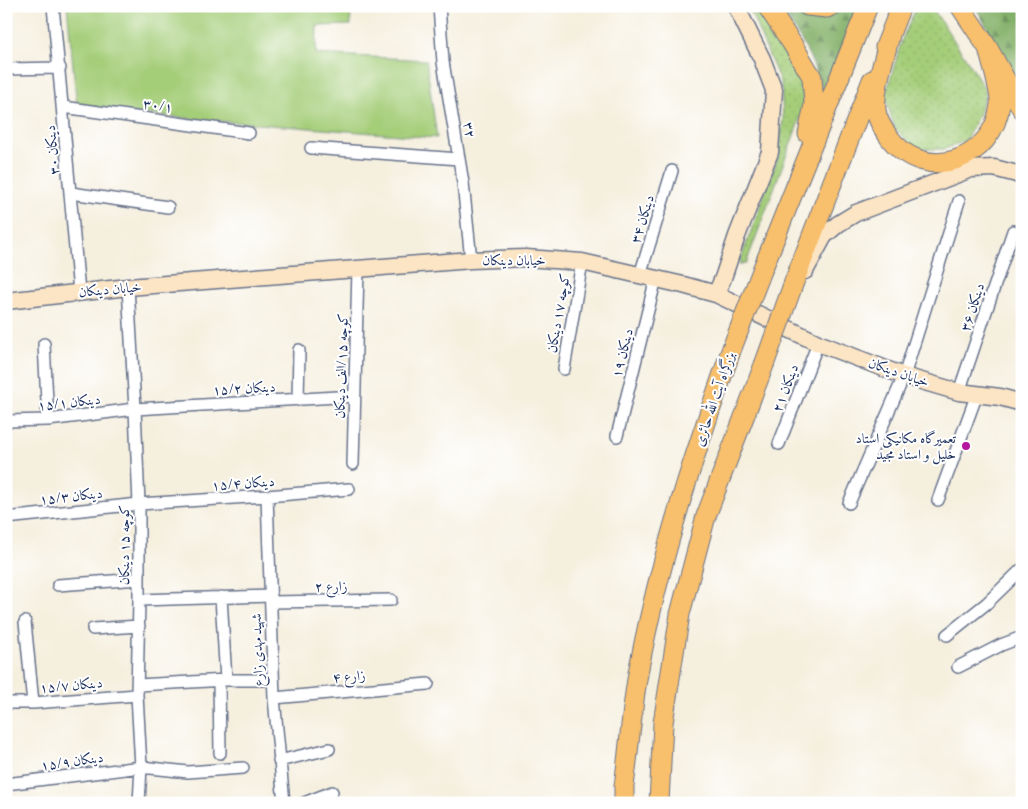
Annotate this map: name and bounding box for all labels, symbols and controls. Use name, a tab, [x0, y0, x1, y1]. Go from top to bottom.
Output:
street label: ۳۰/۱	[142, 95, 174, 118]
street label: ۳۲	[458, 121, 479, 140]
street label: ۳۰ دینکان	[42, 124, 65, 176]
street label: ۳۴ دینکان	[627, 193, 660, 246]
street label: خیابان دینکان	[482, 252, 546, 271]
street label: کوچه ۱۷ دینکان	[543, 272, 576, 355]
street label: خیابان دینکان	[78, 278, 142, 303]
street label: ۳۶ دینکان	[957, 281, 990, 334]
street label: کوچه ۱۵/الف دینکان	[331, 313, 354, 419]
street label: ۱۹ دینکان	[608, 327, 639, 380]
street label: بزرگراه آیت الله حائری	[688, 348, 741, 449]
street label: خیابان دینکان	[866, 354, 932, 393]
street label: ۲۱ دینکان	[769, 362, 804, 415]
street label: ۱۵/۲ دینکان	[212, 378, 276, 401]
street label: ۱۵/۱ دینکان	[37, 391, 102, 416]
place label: تعمیرگاه مکانیکی استاد خلیل و استاد مجید	[855, 430, 956, 465]
marker: تعمیرگاه مکانیکی استاد خلیل و استاد مجید	[960, 440, 972, 452]
street label: ۱۵/۴ دینکان	[211, 473, 275, 496]
street label: ۱۵/۳ دینکان	[39, 485, 104, 510]
street label: کوچه ۱۵ دینکان	[116, 505, 135, 585]
street label: ۲ زارع	[314, 578, 348, 598]
street label: شهید مهدی زارع	[248, 613, 270, 687]
street label: ۴ زارع	[332, 667, 366, 689]
street label: ۱۵/۷ دینکان	[39, 674, 103, 699]
street label: ۱۵/۹ دینکان	[40, 749, 105, 776]

